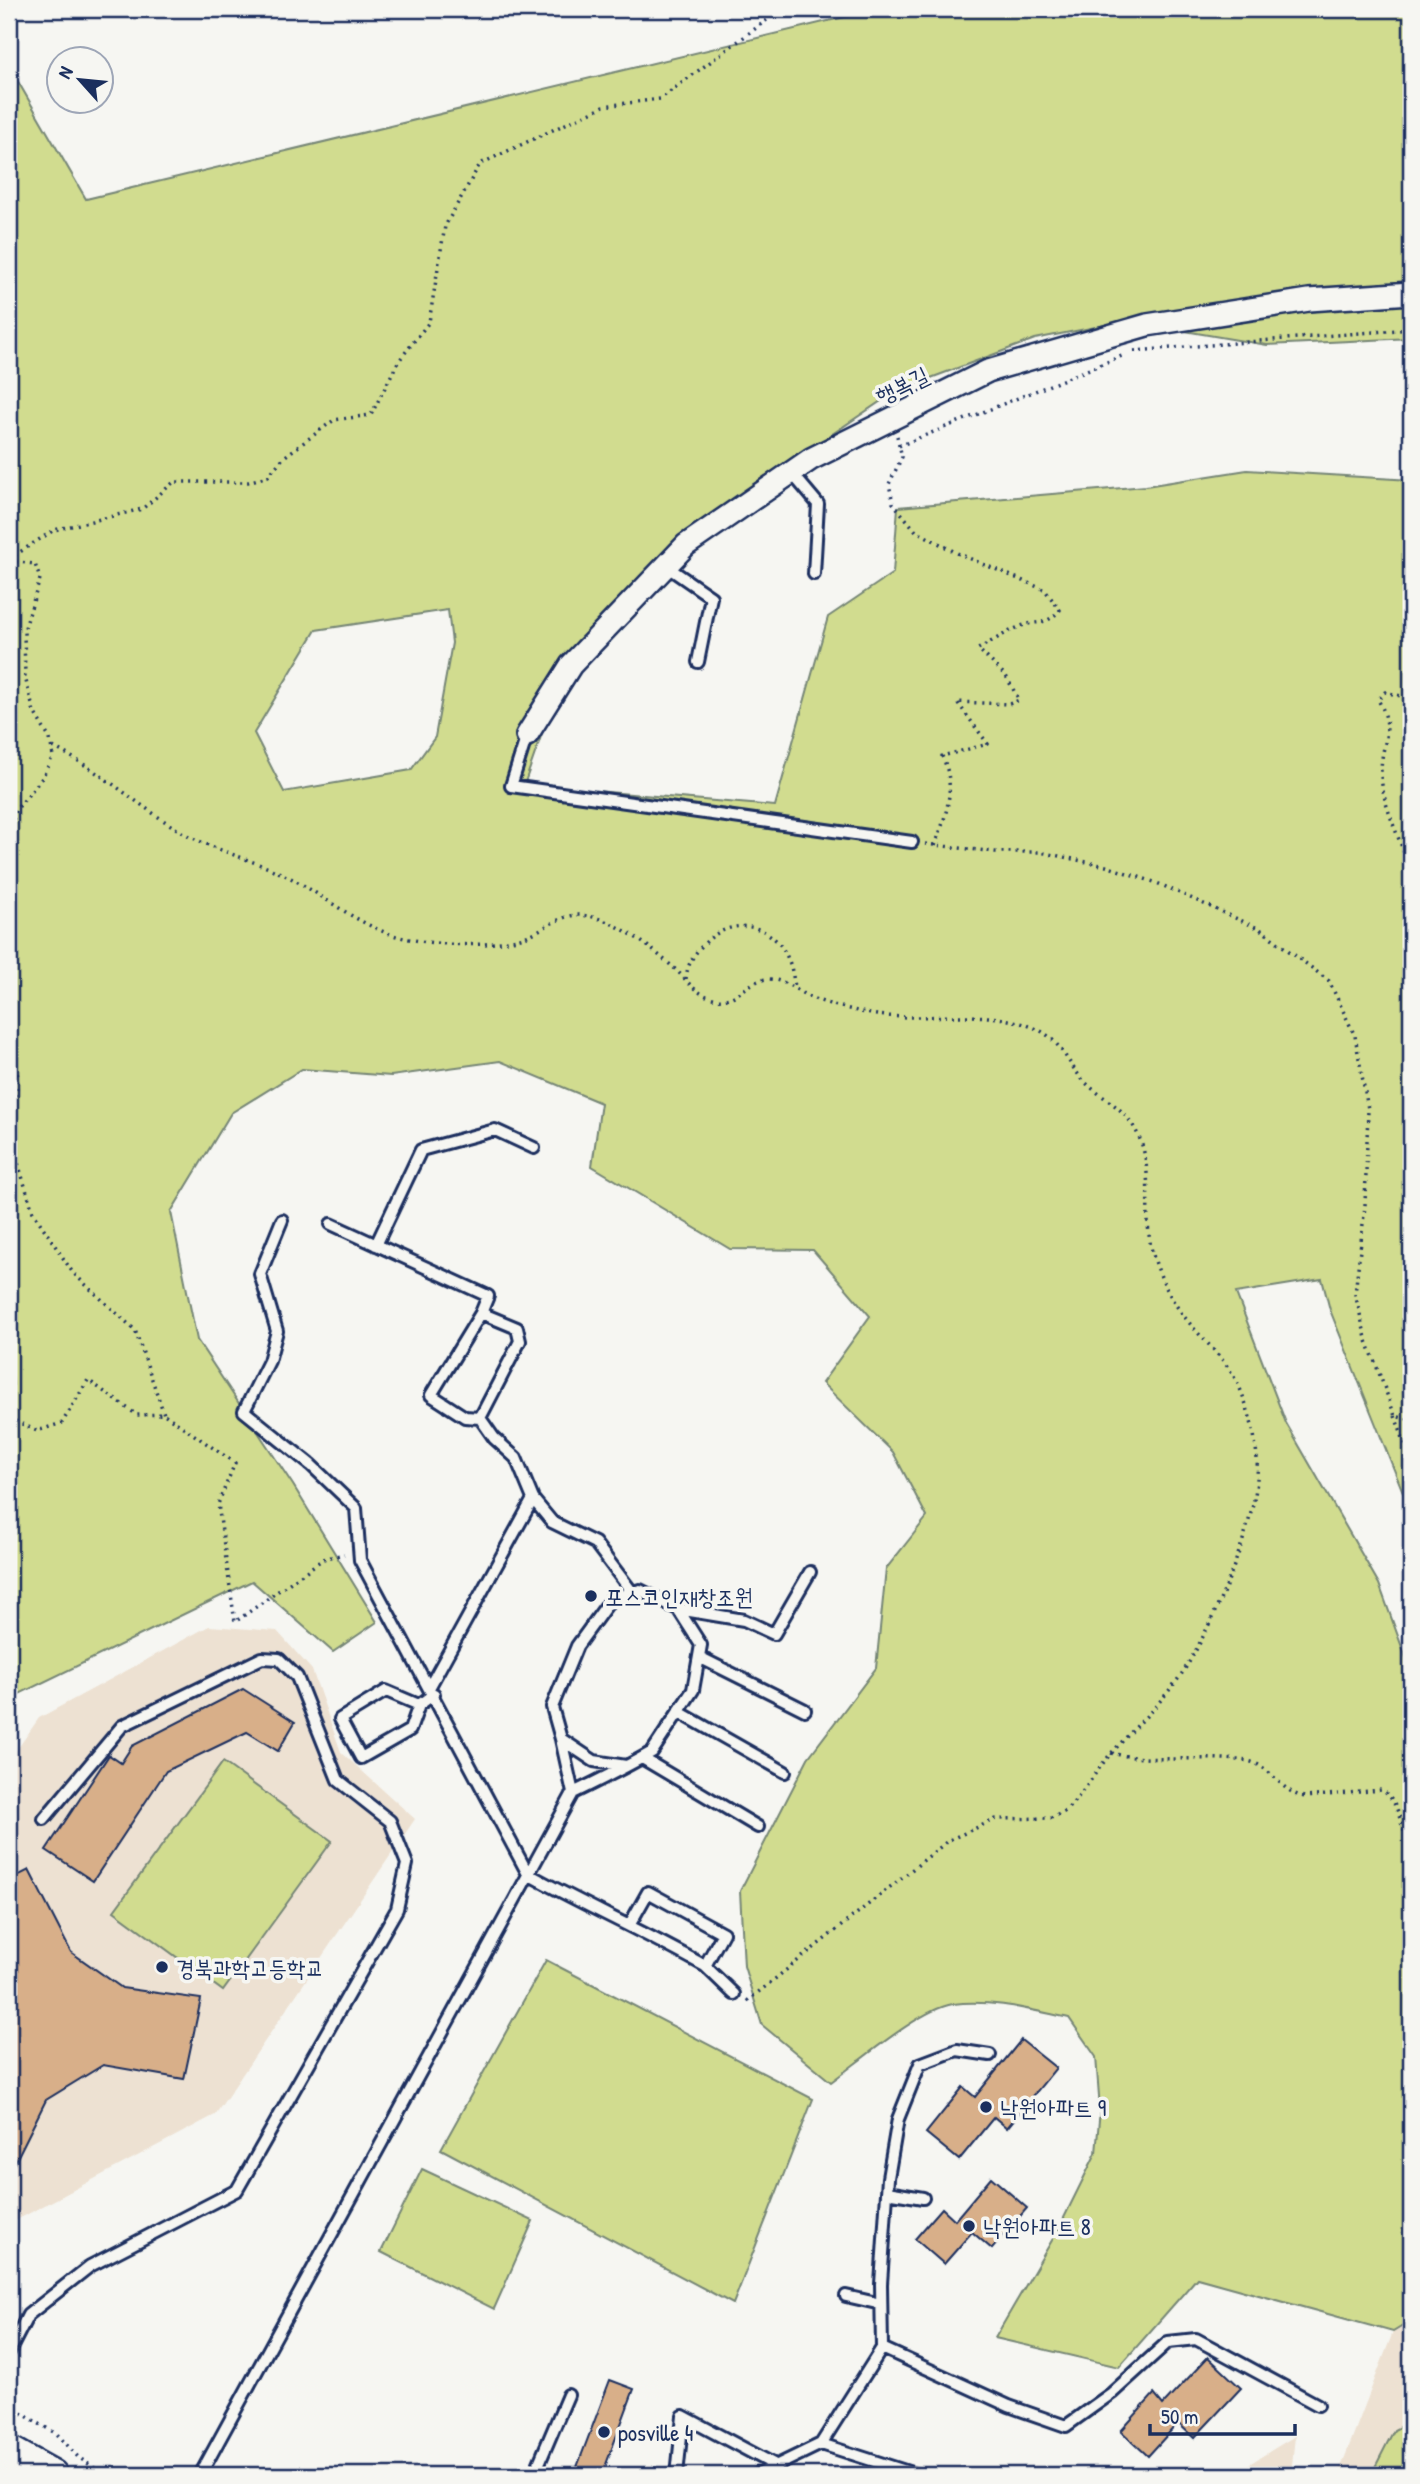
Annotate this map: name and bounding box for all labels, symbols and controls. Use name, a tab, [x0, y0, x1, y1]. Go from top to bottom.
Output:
north arrow	[46, 46, 116, 116]
text: N	[51, 62, 79, 83]
street label: 행복길	[870, 359, 934, 411]
place label: 포스코인재창조원	[605, 1581, 753, 1612]
marker: 포스코인재창조원	[583, 1588, 599, 1604]
place label: 경북과학고등학교	[176, 1952, 324, 1983]
marker: 경북과학고등학교	[154, 1959, 170, 1975]
place label: 낙원아파트 9	[1000, 2092, 1106, 2123]
marker: 낙원아파트 9	[978, 2099, 994, 2115]
place label: 낙원아파트 8	[983, 2211, 1091, 2242]
marker: 낙원아파트 8	[961, 2218, 977, 2234]
scale bar	[1150, 2393, 1296, 2437]
text: 50 m	[1161, 2402, 1198, 2431]
place label: posville 4	[618, 2417, 693, 2448]
marker: posville 4	[596, 2424, 612, 2440]

